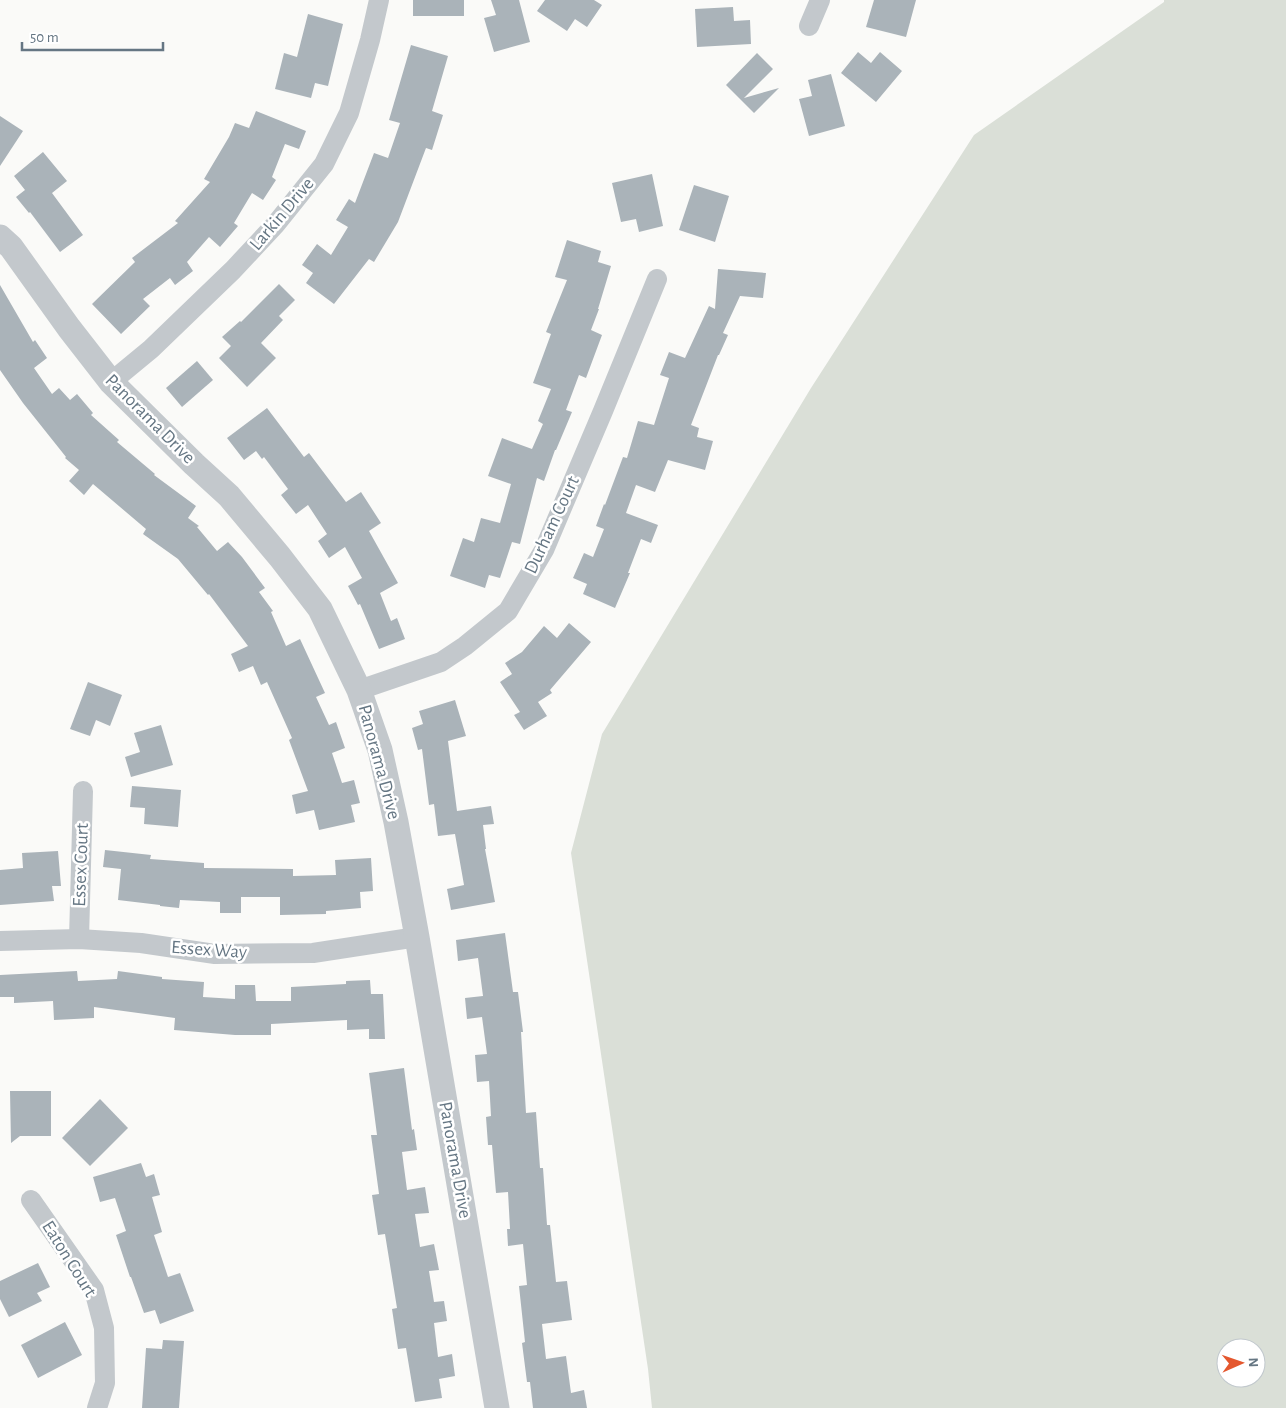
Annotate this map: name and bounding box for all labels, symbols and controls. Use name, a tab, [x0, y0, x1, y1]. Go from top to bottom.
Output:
scale bar	[22, 20, 164, 52]
text: 50 m	[30, 30, 59, 45]
street label: Larkin Drive	[246, 174, 318, 254]
street label: Panorama Drive	[102, 371, 198, 467]
street label: Durham Court	[521, 473, 583, 577]
street label: Panorama Drive	[355, 703, 403, 821]
street label: Essex Court	[70, 823, 92, 907]
street label: Essex Way	[170, 938, 248, 962]
street label: Panorama Drive	[435, 1100, 475, 1220]
street label: Eaton Court	[38, 1218, 100, 1300]
north arrow	[1216, 1338, 1266, 1388]
text: N	[1246, 1357, 1260, 1368]

